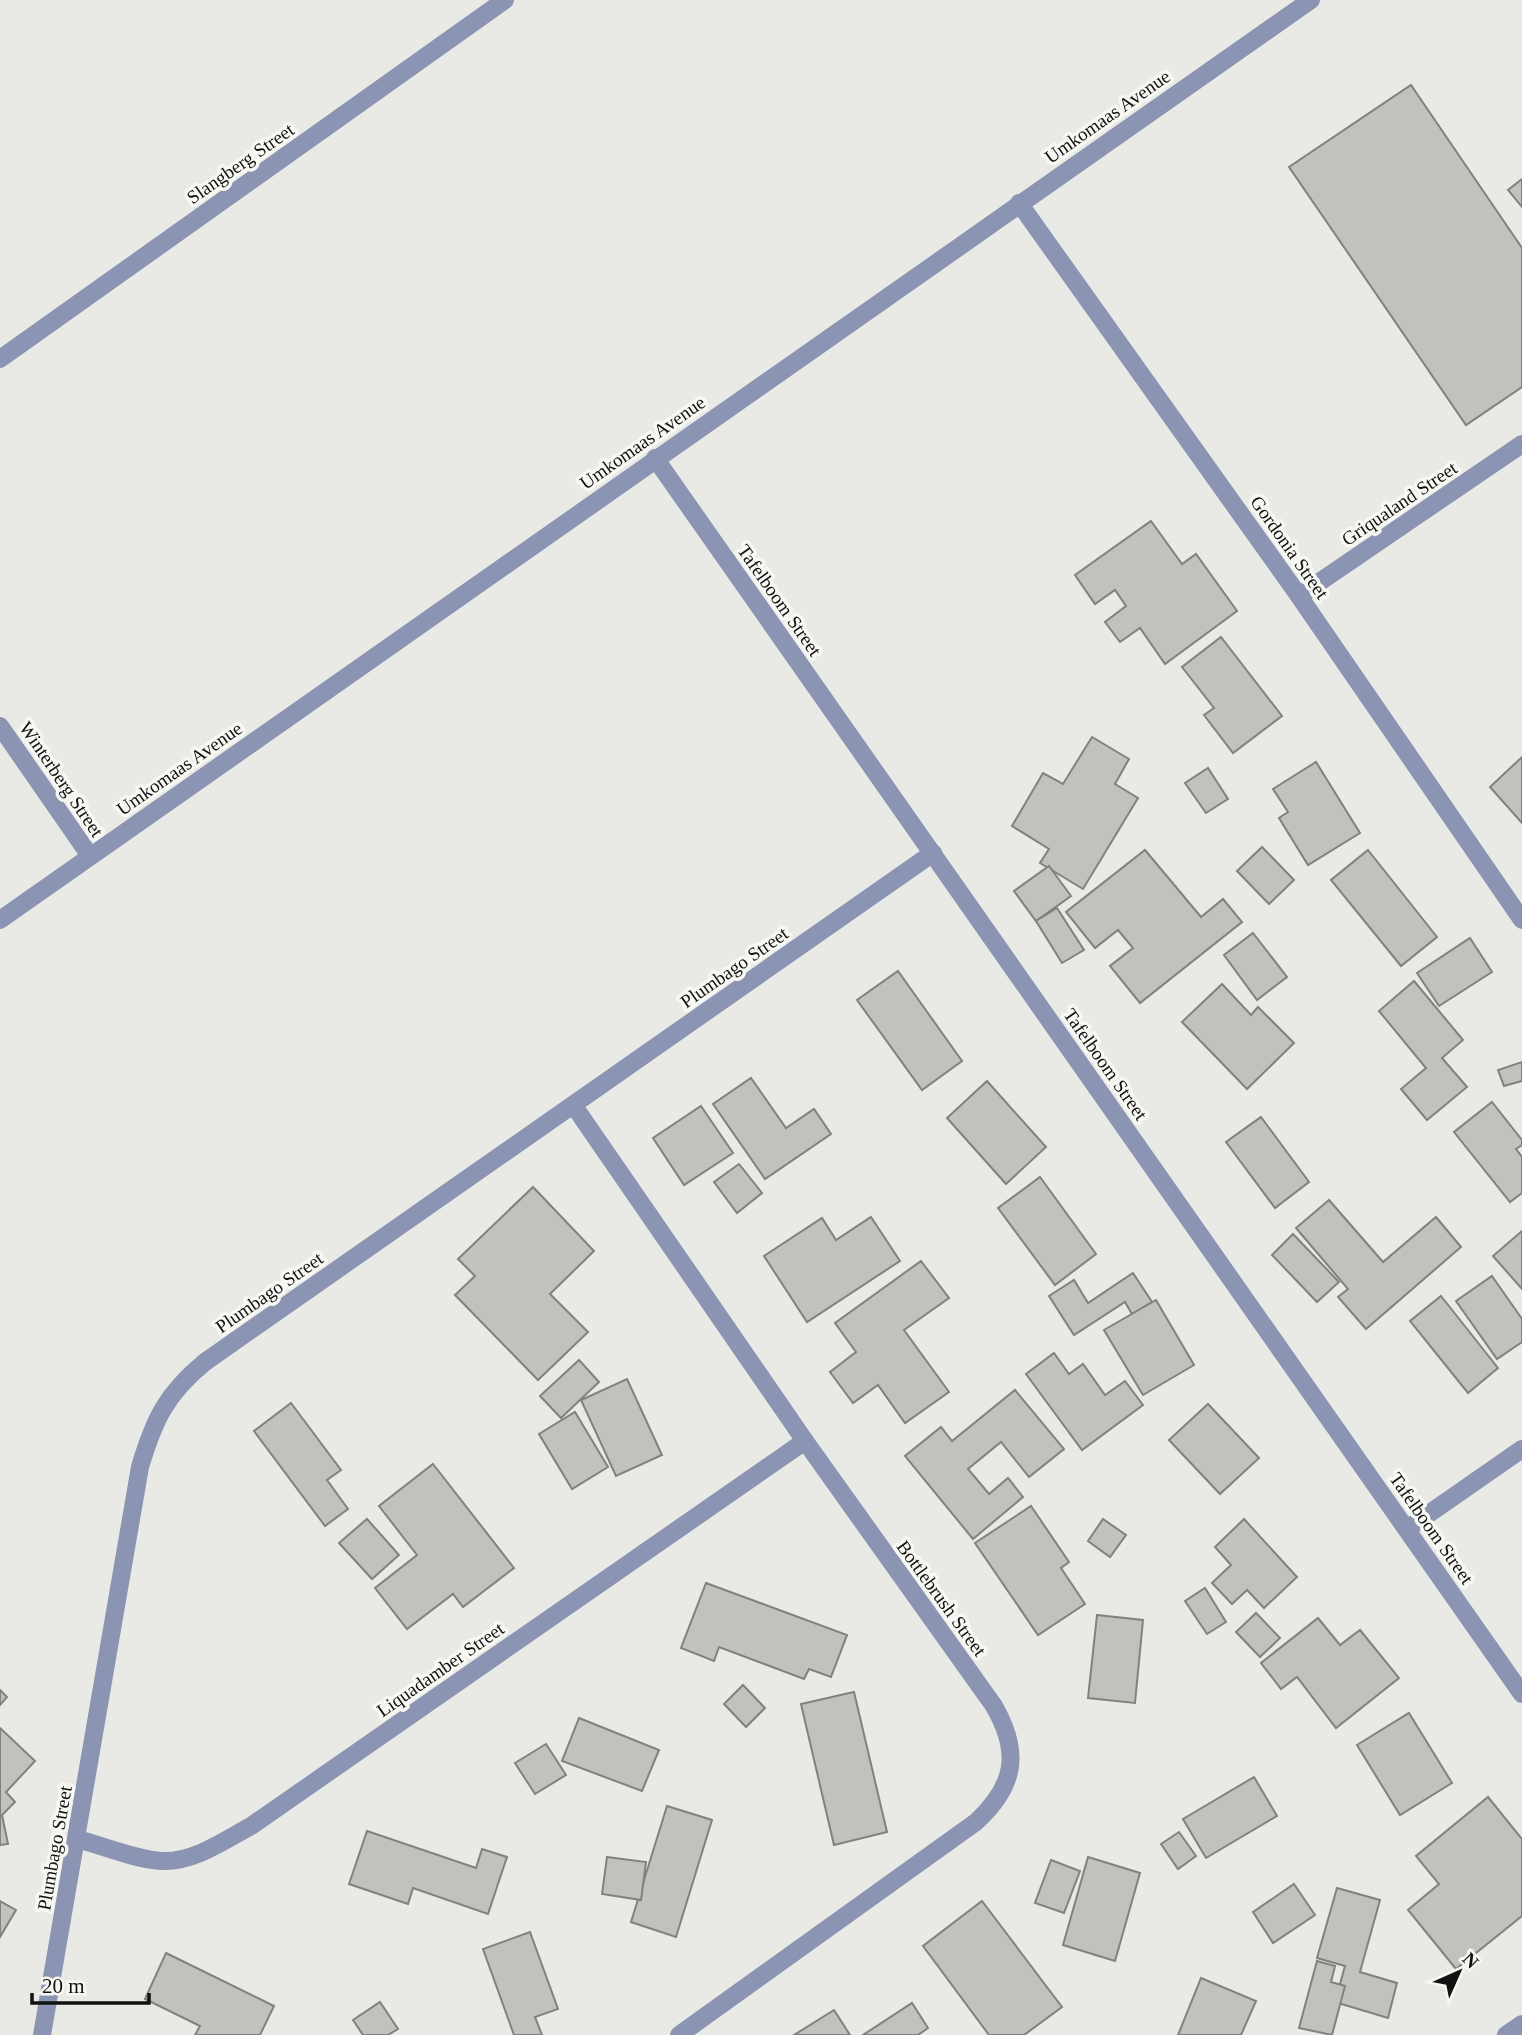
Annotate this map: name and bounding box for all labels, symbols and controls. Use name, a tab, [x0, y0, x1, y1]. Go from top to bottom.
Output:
street label: Umkomaas Avenue	[1041, 65, 1174, 167]
street label: Slangberg Street	[183, 118, 298, 208]
street label: Umkomaas Avenue	[576, 391, 709, 493]
street label: Griqualand Street	[1338, 457, 1462, 550]
street label: Gordonia Street	[1246, 492, 1333, 603]
street label: Tafelboom Street	[733, 541, 826, 661]
street label: Umkomaas Avenue	[113, 717, 246, 819]
street label: Winterberg Street	[15, 718, 108, 841]
street label: Plumbago Street	[677, 922, 793, 1012]
street label: Tafelboom Street	[1059, 1005, 1152, 1125]
street label: Plumbago Street	[212, 1247, 328, 1337]
street label: Tafelboom Street	[1385, 1469, 1478, 1589]
street label: Bottlebrush Street	[893, 1536, 991, 1661]
street label: Liquadamber Street	[373, 1617, 508, 1721]
street label: Plumbago Street	[33, 1783, 76, 1912]
north arrow	[1424, 1937, 1494, 2007]
text: N	[1458, 1948, 1483, 1973]
scale bar	[32, 1962, 149, 2006]
text: 20 m	[42, 1974, 85, 1998]

